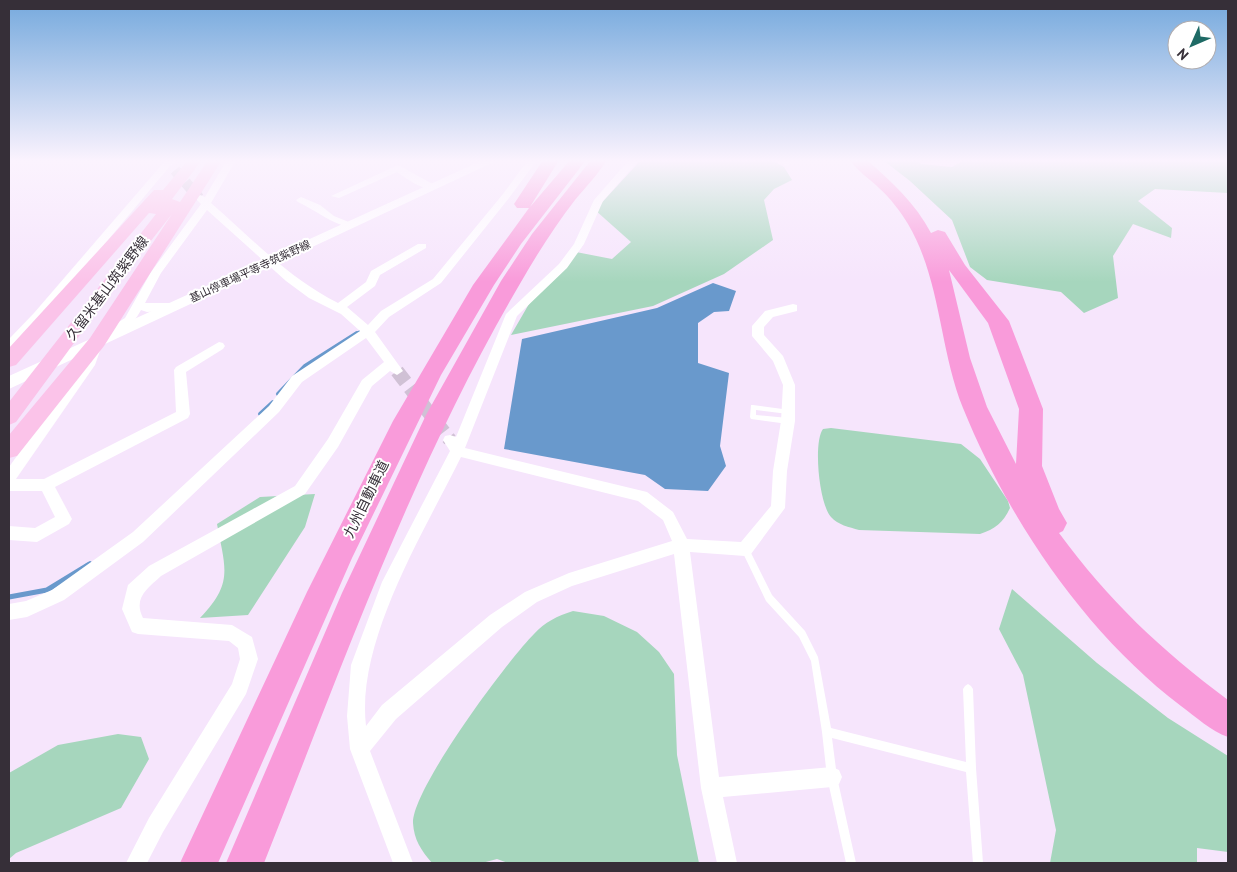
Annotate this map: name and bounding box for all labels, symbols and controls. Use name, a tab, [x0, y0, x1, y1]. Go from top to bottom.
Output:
north arrow	[1167, 20, 1217, 70]
text: N	[1173, 45, 1192, 64]
street label: 久留米基山筑紫野線	[62, 232, 152, 344]
street label: 基山停車場平等寺筑紫野線	[187, 237, 313, 305]
street label: 九州自動車道	[339, 457, 393, 541]

